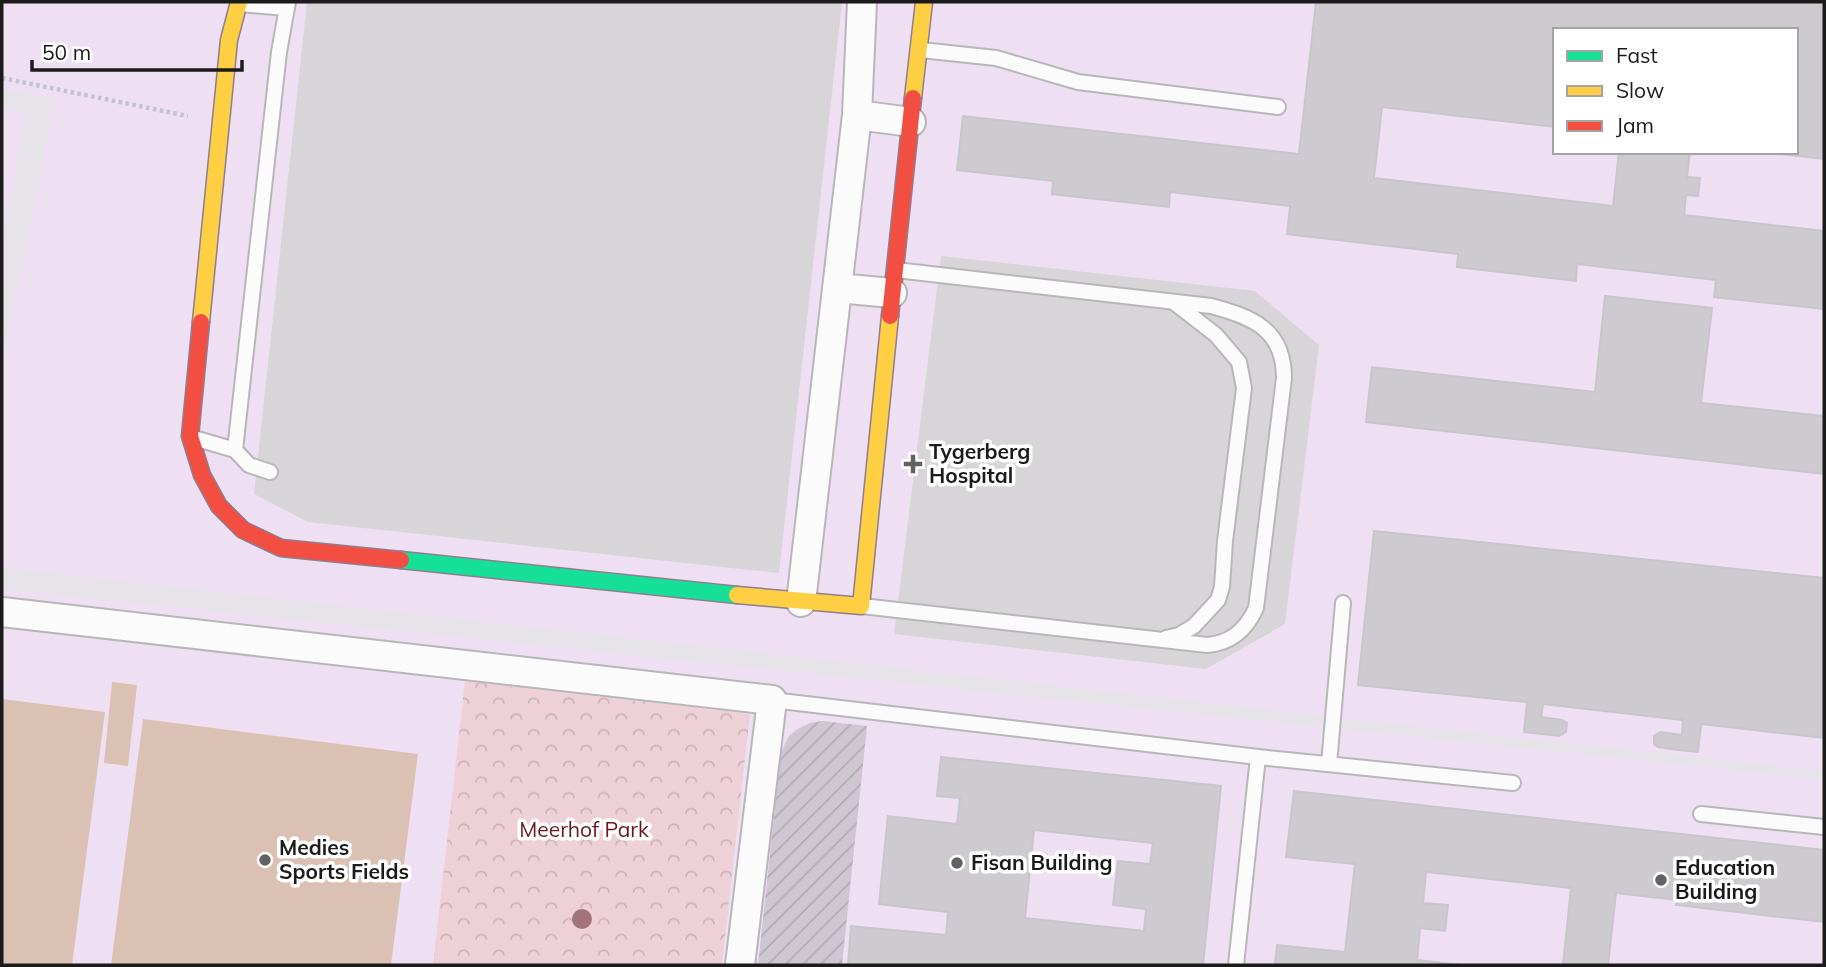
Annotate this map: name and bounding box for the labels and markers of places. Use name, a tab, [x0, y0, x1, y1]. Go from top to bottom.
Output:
place label: Tygerberg Hospital	[929, 438, 1030, 488]
marker: Tygerberg Hospital	[903, 454, 923, 474]
place label: Medies Sports Fields	[279, 834, 409, 884]
place label: Fisan Building	[971, 849, 1113, 875]
marker: Medies Sports Fields	[257, 852, 273, 868]
place label: Education Building	[1675, 854, 1775, 904]
marker: Fisan Building	[949, 855, 965, 871]
marker: Education Building	[1653, 872, 1669, 888]

